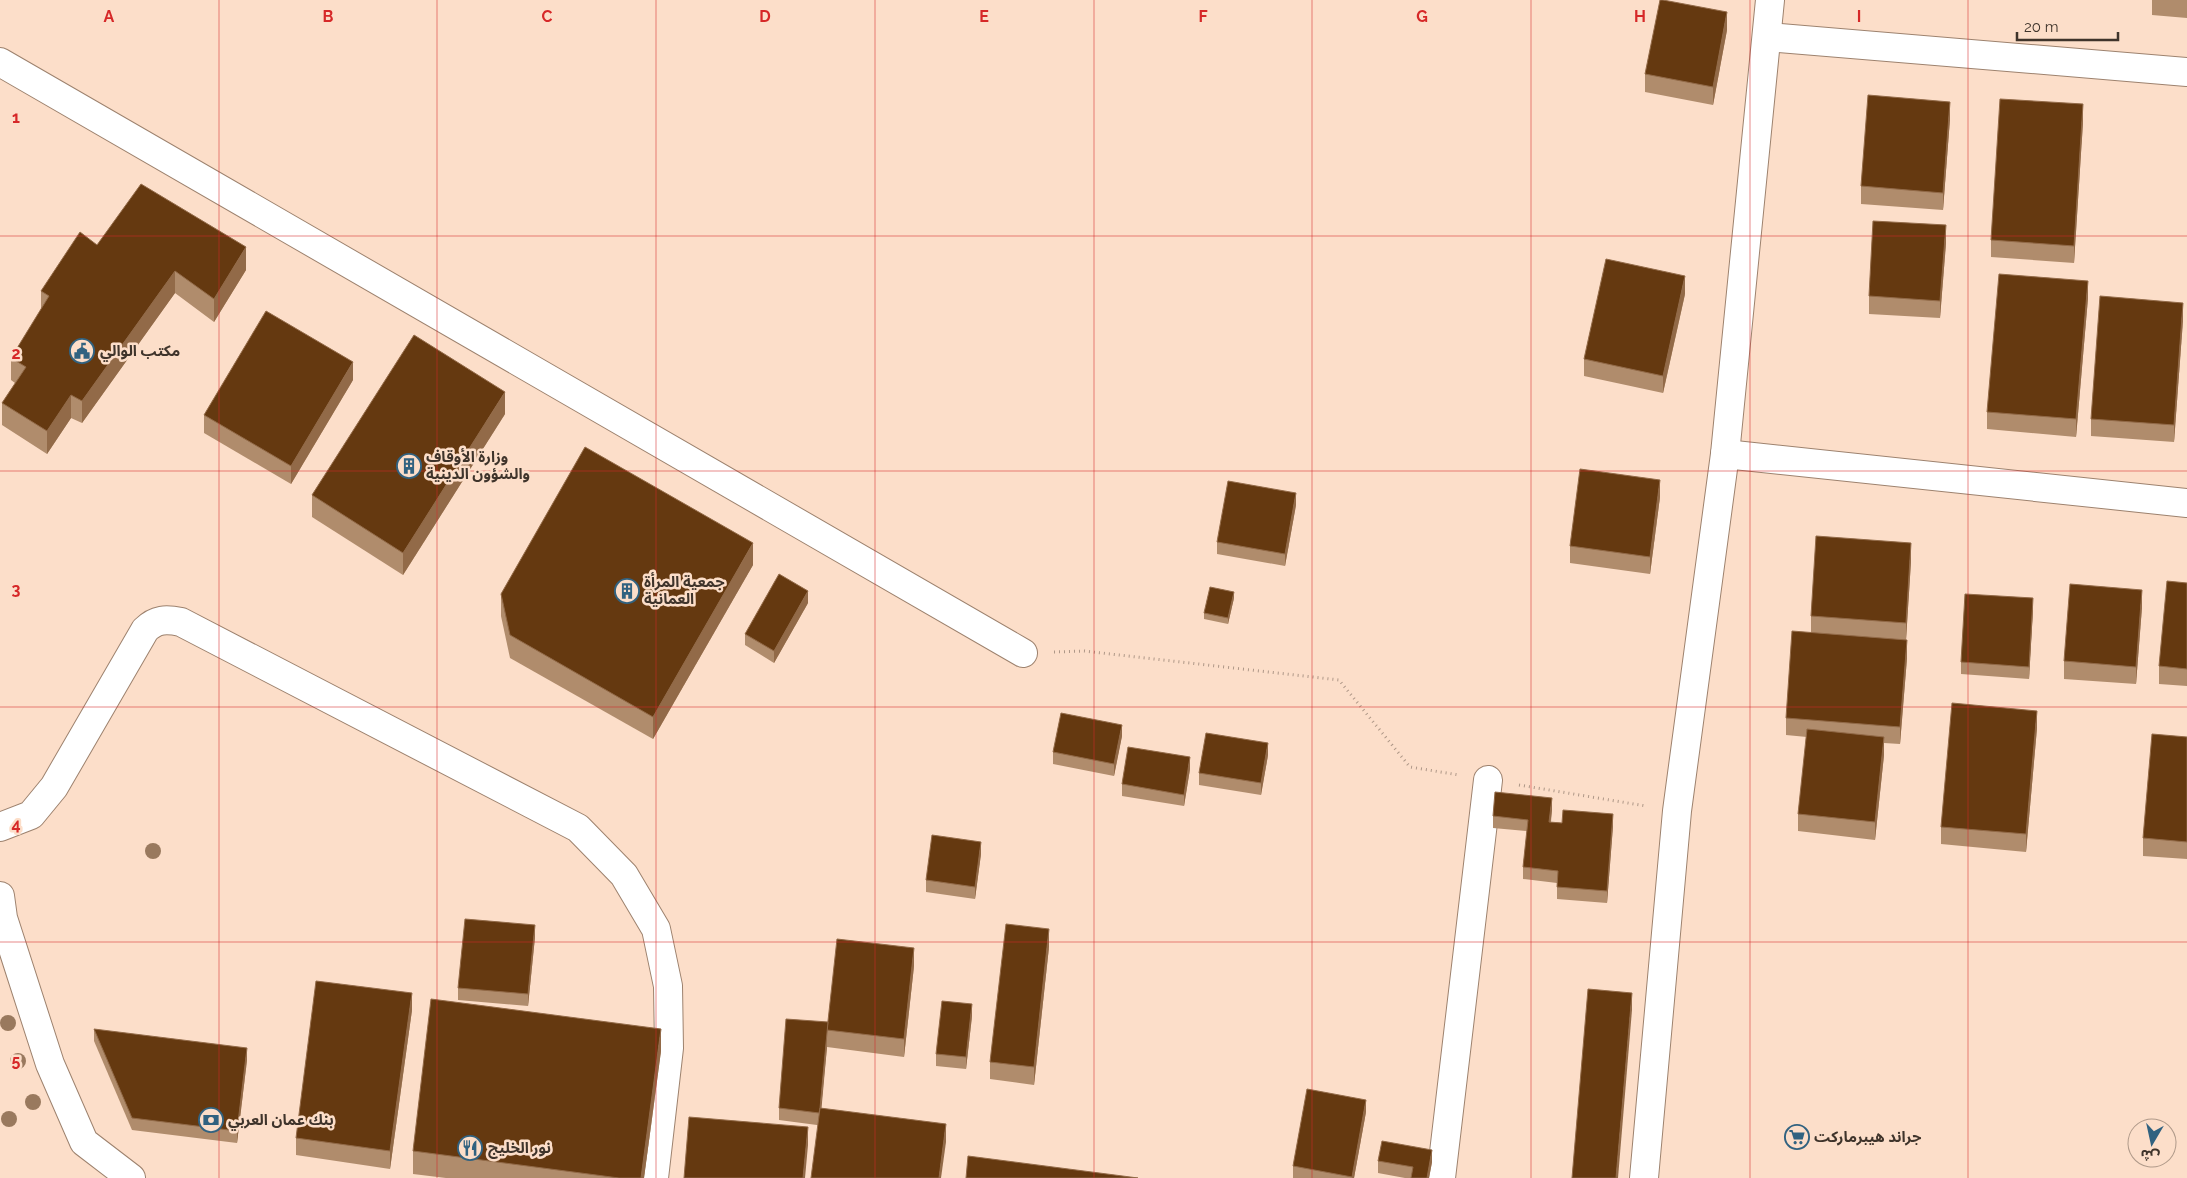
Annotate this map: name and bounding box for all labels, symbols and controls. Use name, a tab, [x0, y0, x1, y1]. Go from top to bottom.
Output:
text: A	[104, 7, 115, 26]
text: B	[323, 7, 334, 26]
text: C	[542, 7, 553, 26]
text: D	[759, 7, 771, 26]
text: E	[979, 7, 989, 26]
text: F	[1198, 7, 1208, 26]
text: G	[1416, 7, 1428, 26]
text: H	[1634, 7, 1646, 26]
text: I	[1857, 7, 1861, 26]
scale bar	[2017, 10, 2118, 42]
text: 20 m	[2024, 18, 2059, 36]
text: 1	[12, 108, 20, 127]
public building icon: مكتب الوالي	[69, 338, 95, 364]
place label: مكتب الوالي	[100, 342, 180, 362]
text: 2	[11, 344, 21, 363]
place label: وزارة الأوقاف والشؤون الدينية	[426, 448, 530, 483]
building icon: وزارة الأوقاف والشؤون الدينية	[396, 453, 422, 479]
place label: جمعية المرأة العمانية	[644, 572, 725, 608]
building icon: جمعية المرأة العمانية	[614, 578, 640, 604]
text: 3	[12, 580, 21, 599]
text: 4	[11, 815, 21, 834]
text: 5	[12, 1051, 21, 1070]
bank icon: بنك عمان العربي	[198, 1107, 224, 1133]
place label: بنك عمان العربي	[228, 1111, 334, 1131]
north arrow	[2127, 1118, 2177, 1168]
supermarket icon: جراند ه‍يبرماركت	[1784, 1124, 1810, 1150]
place label: جراند ه‍يبرماركت	[1814, 1128, 1922, 1146]
restaurant icon: نور الخليج	[457, 1135, 483, 1161]
place label: نور الخليج	[488, 1139, 551, 1159]
text: ش	[2139, 1146, 2161, 1165]

